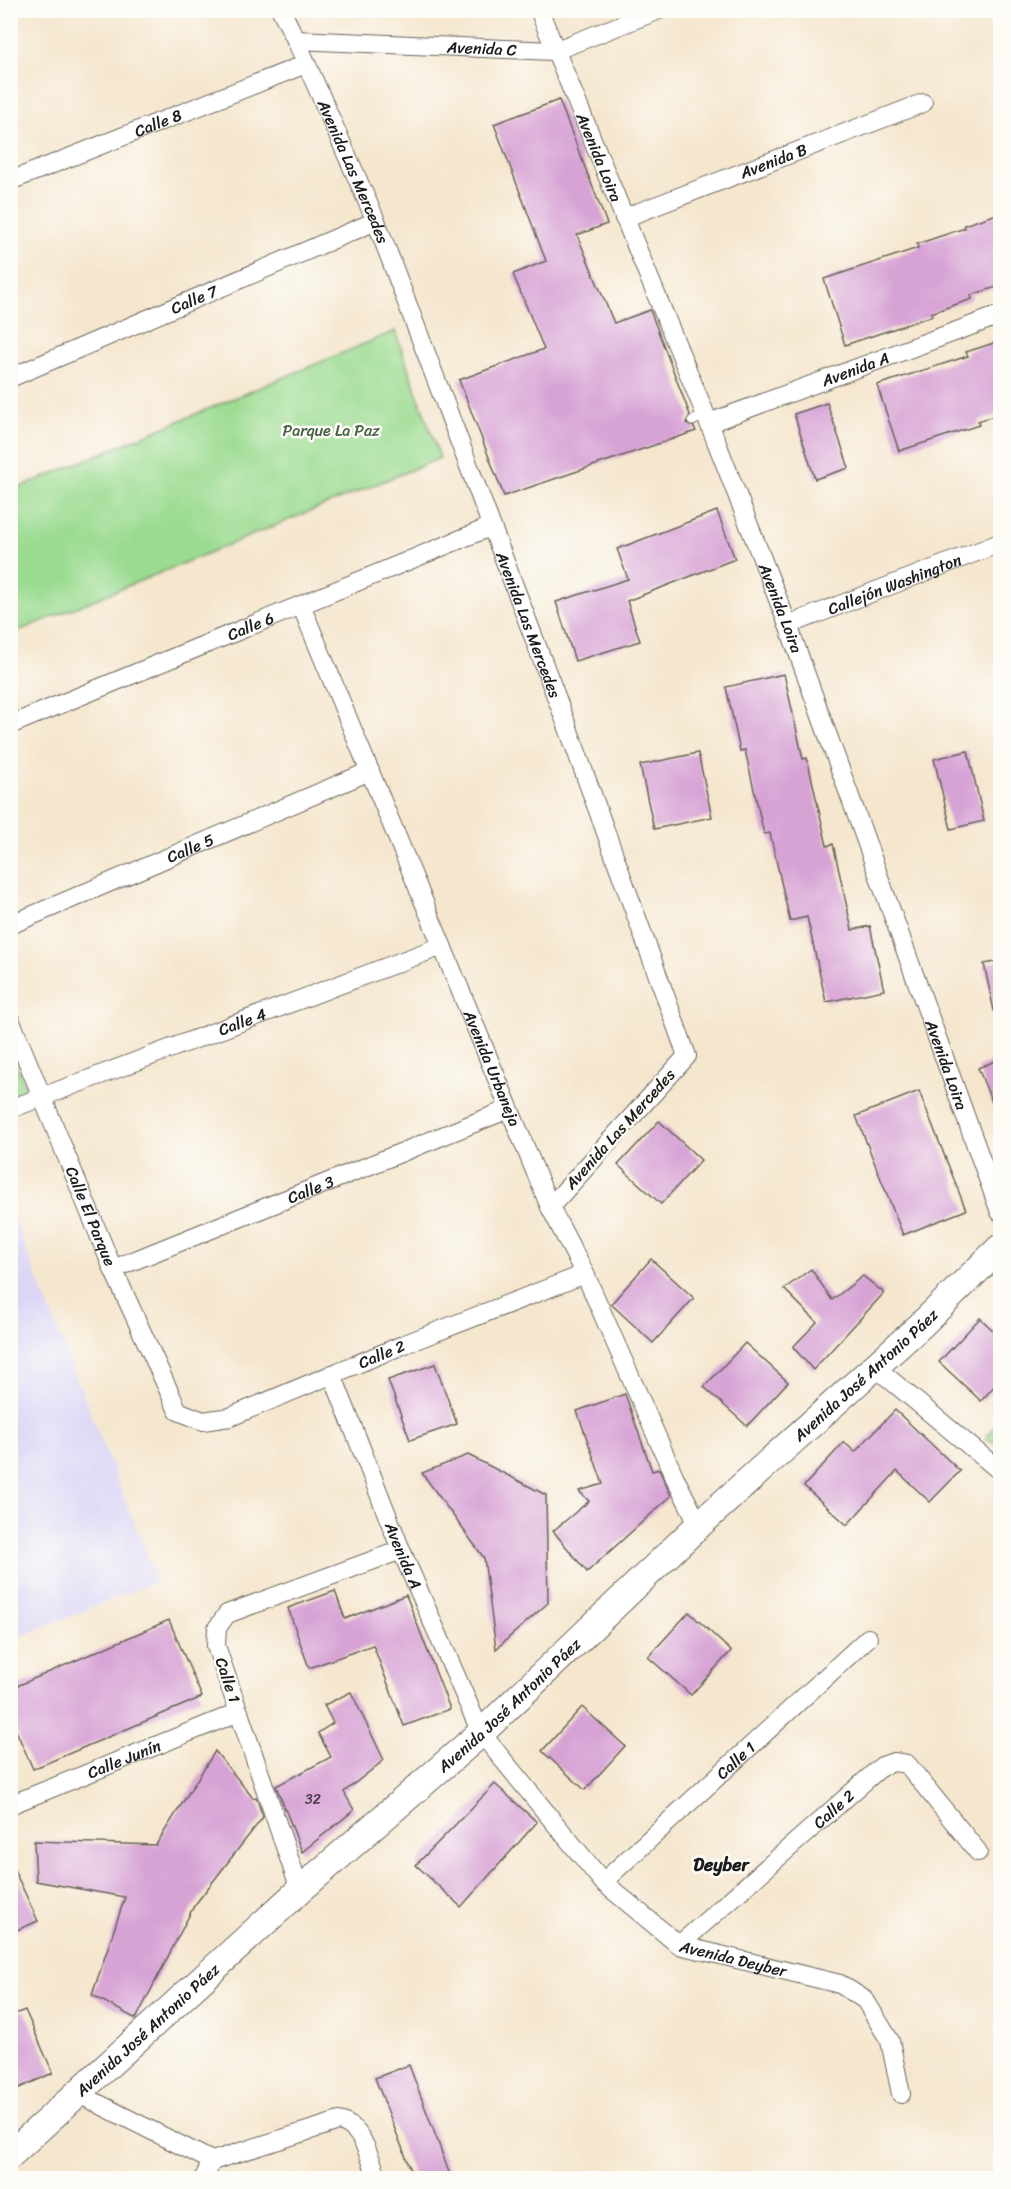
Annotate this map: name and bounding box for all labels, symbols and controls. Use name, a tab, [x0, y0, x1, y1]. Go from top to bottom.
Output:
street label: Avenida C	[445, 32, 517, 64]
street label: Avenida Las Mercedes	[309, 93, 398, 248]
street label: Calle 8	[130, 100, 186, 145]
street label: Avenida Loira	[568, 107, 631, 206]
street label: Avenida B	[735, 134, 811, 187]
street label: Calle 7	[166, 276, 223, 322]
street label: Avenida A	[816, 343, 893, 395]
park label: Parque La Paz	[282, 416, 380, 445]
street label: Callejón Washington	[823, 545, 966, 623]
street label: Avenida Las Mercedes	[487, 546, 570, 703]
street label: Avenida Loira	[750, 558, 811, 657]
street label: Calle 6	[222, 603, 278, 649]
street label: Calle 5	[162, 825, 219, 871]
street label: Calle 4	[214, 999, 270, 1044]
street label: Avenida Urbaneja	[455, 1004, 530, 1131]
street label: Avenida Loira	[917, 1014, 976, 1114]
street label: Avenida Las Mercedes	[557, 1061, 683, 1197]
street label: Calle El Parque	[58, 1161, 125, 1271]
street label: Calle 3	[283, 1167, 339, 1212]
street label: Avenida José Antonio Páez	[785, 1301, 945, 1449]
street label: Calle 2	[353, 1331, 410, 1377]
street label: Avenida A	[376, 1517, 431, 1594]
street label: Avenida José Antonio Páez	[430, 1630, 588, 1780]
street label: Calle 1	[207, 1653, 249, 1707]
street label: Calle Junín	[83, 1731, 166, 1787]
street label: Calle 1	[709, 1734, 762, 1786]
street label: Calle 2	[806, 1782, 861, 1836]
house number: 32	[305, 1787, 321, 1812]
district label: Deyber	[693, 1849, 750, 1881]
street label: Avenida Deyber	[676, 1931, 791, 1985]
street label: Avenida José Antonio Páez	[67, 1955, 227, 2104]

